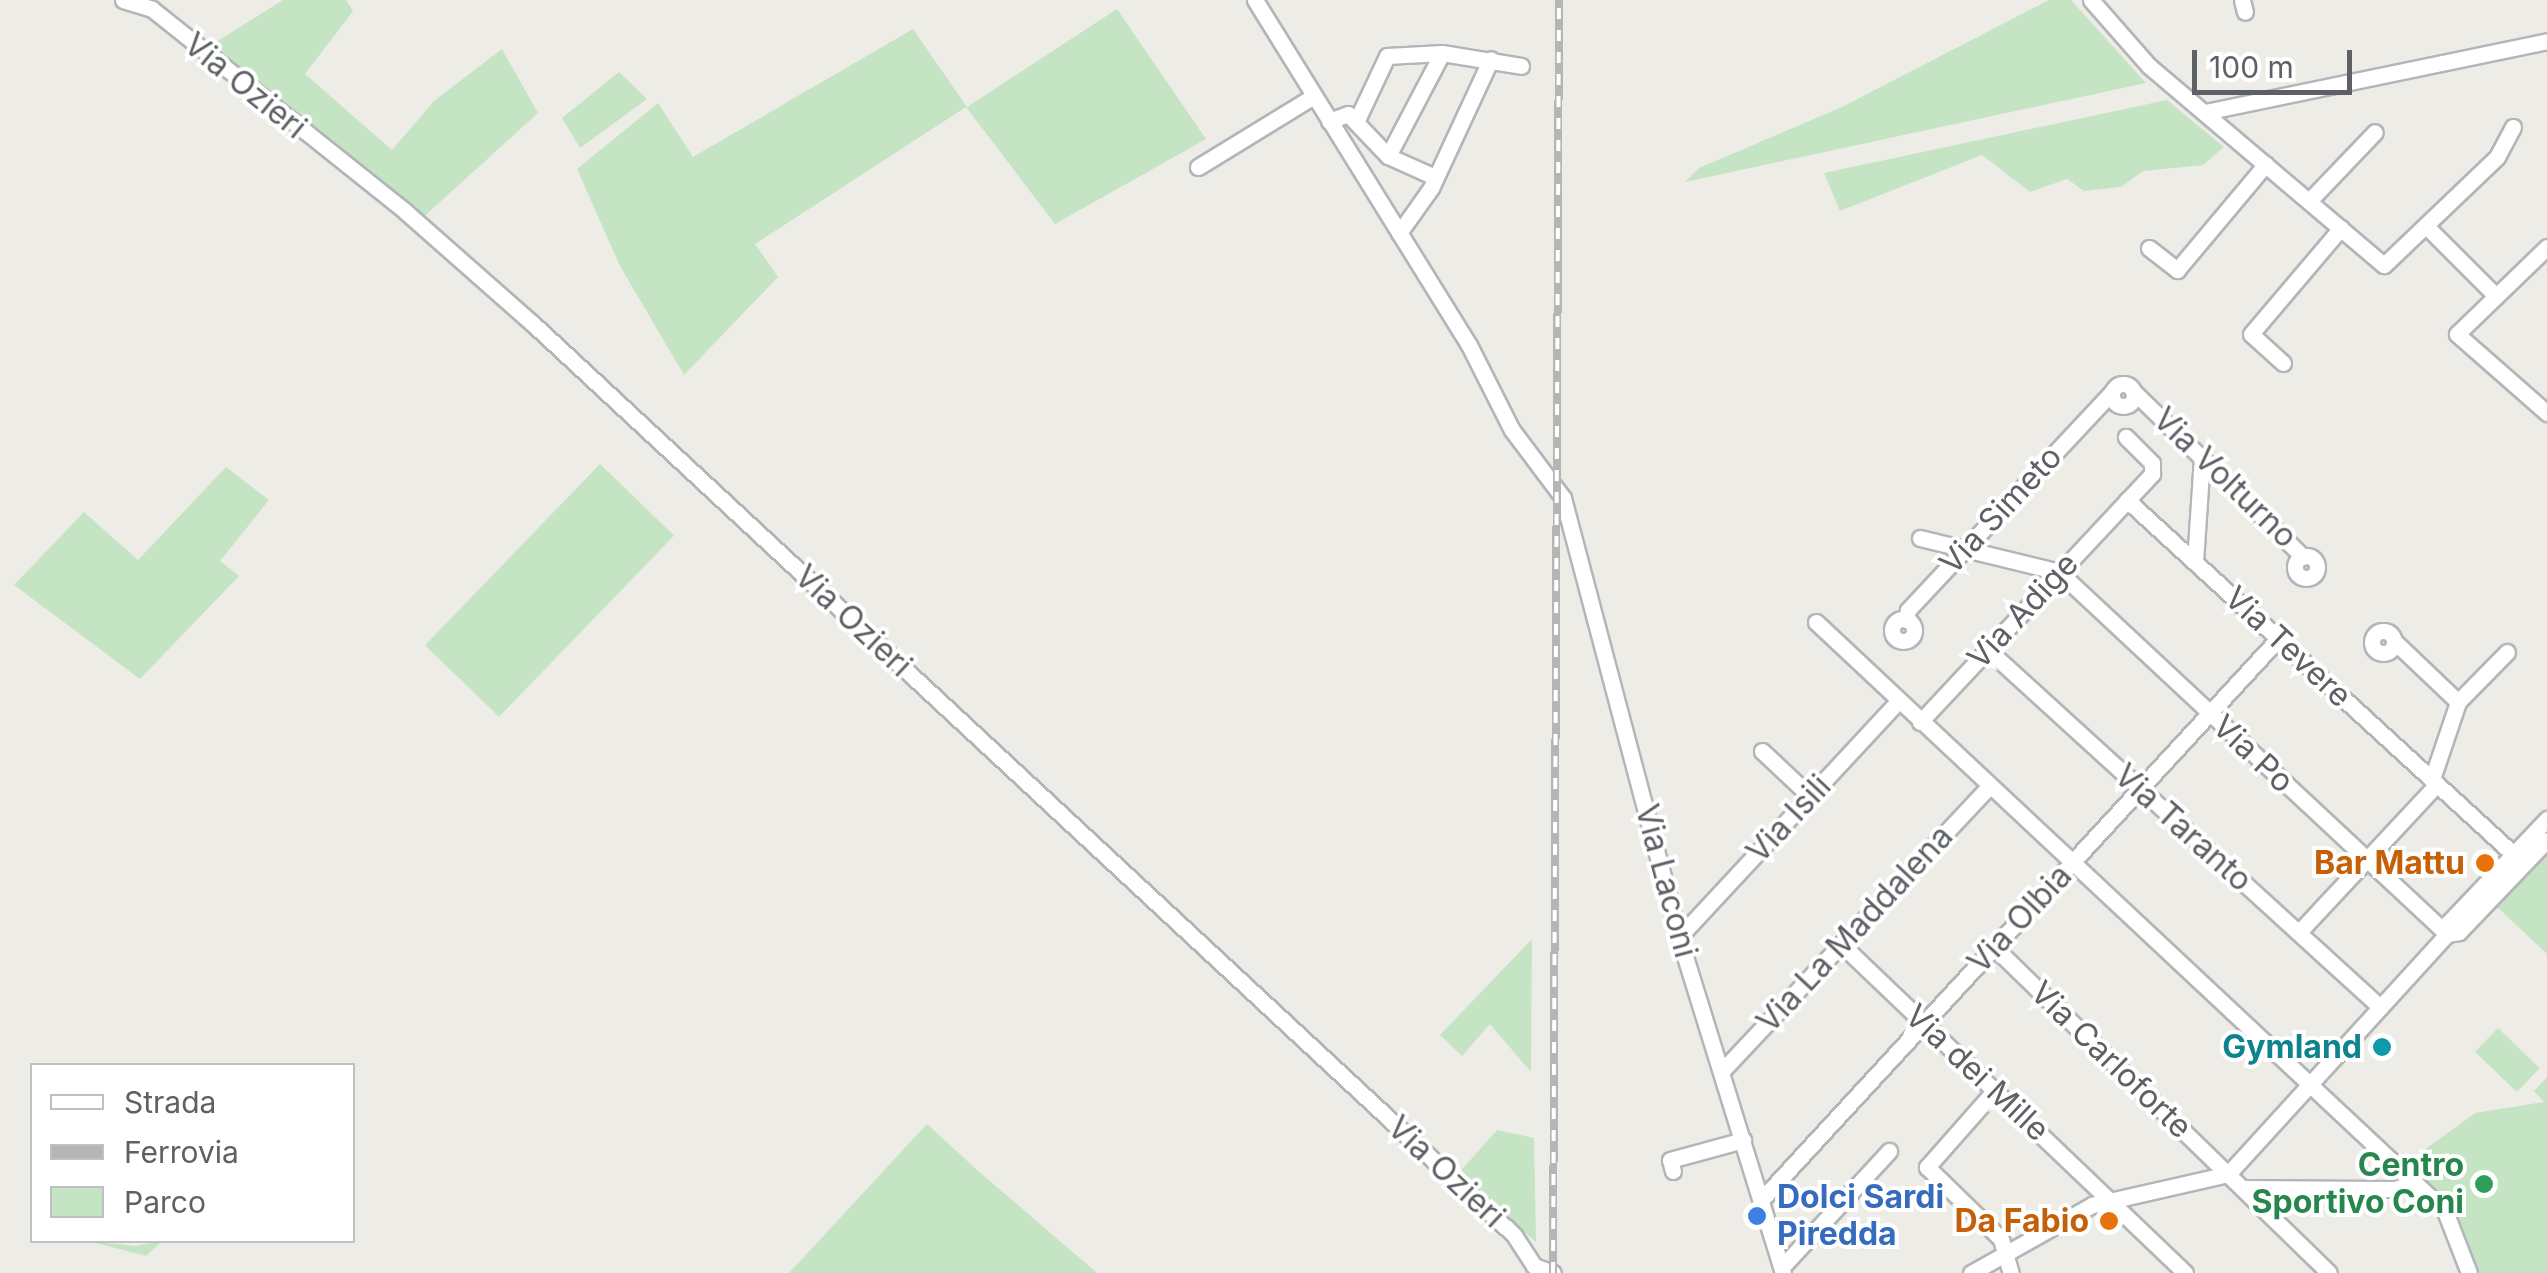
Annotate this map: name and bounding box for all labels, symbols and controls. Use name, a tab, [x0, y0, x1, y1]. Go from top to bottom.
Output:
street label: Via Ozieri	[176, 25, 314, 147]
scale bar	[2197, 30, 2357, 92]
text: 100 m	[2209, 49, 2294, 85]
street label: Via Volturno	[2145, 400, 2305, 556]
street label: Via Simeto	[1932, 438, 2070, 582]
street label: Via Adige	[1960, 545, 2086, 677]
street label: Via Ozieri	[787, 557, 919, 685]
street label: Via Tevere	[2217, 579, 2359, 715]
street label: Via Po	[2205, 707, 2301, 801]
street label: Via Taranto	[2106, 756, 2260, 900]
street label: Via Isili	[1739, 767, 1839, 871]
street label: Via Laconi	[1627, 800, 1705, 962]
street label: Via La Maddalena	[1749, 817, 1961, 1041]
place label: Bar Mattu	[2314, 844, 2465, 882]
marker: Bar Mattu	[2474, 852, 2496, 874]
street label: Via Olbia	[1960, 857, 2080, 981]
street label: Via Carloforte	[2022, 974, 2200, 1146]
street label: Via dei Mille	[1897, 997, 2057, 1149]
place label: Gymland	[2222, 1028, 2362, 1066]
marker: Gymland	[2371, 1036, 2393, 1058]
legend	[30, 1063, 355, 1243]
text: Strada	[124, 1084, 216, 1120]
street label: Via Ozieri	[1380, 1108, 1512, 1236]
text: Ferrovia	[124, 1134, 239, 1170]
place label: Centro Sportivo Coni	[2252, 1147, 2464, 1222]
marker: Centro Sportivo Coni	[2473, 1173, 2495, 1195]
place label: Dolci Sardi Piredda	[1777, 1179, 1944, 1254]
text: Parco	[124, 1184, 206, 1220]
place label: Da Fabio	[1954, 1202, 2089, 1240]
marker: Dolci Sardi Piredda	[1746, 1205, 1768, 1227]
marker: Da Fabio	[2098, 1210, 2120, 1232]

